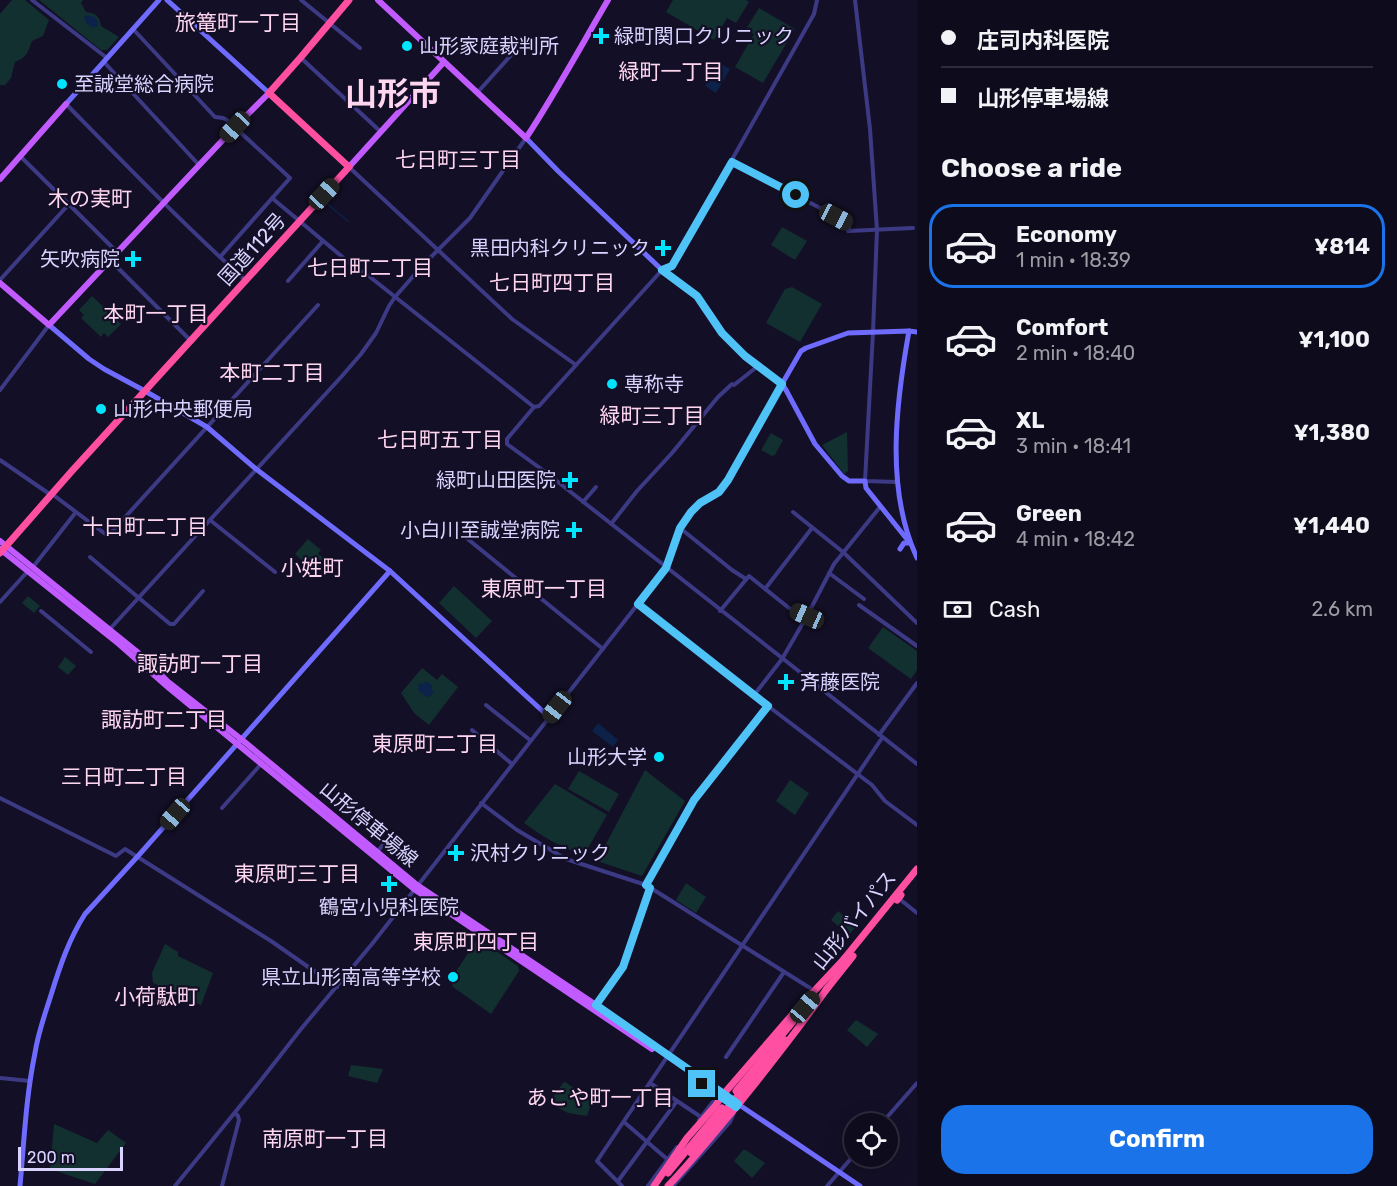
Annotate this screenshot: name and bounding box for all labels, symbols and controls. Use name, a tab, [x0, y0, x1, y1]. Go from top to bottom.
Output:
district label: 旅篭町一丁目	[175, 10, 301, 35]
place label: 緑町関口クリニック	[614, 24, 794, 48]
marker: 緑町関口クリニック	[592, 27, 610, 45]
text: 庄司内科医院	[977, 27, 1109, 54]
place label: 山形家庭裁判所	[419, 34, 559, 58]
marker: 山形家庭裁判所	[400, 39, 414, 53]
district label: 緑町一丁目	[619, 59, 724, 84]
place label: 至誠堂総合病院	[74, 72, 214, 96]
district label: 山形市	[345, 75, 441, 113]
marker: 至誠堂総合病院	[55, 77, 69, 91]
text: 山形停車場線	[977, 85, 1109, 112]
car	[216, 108, 254, 146]
district label: 七日町三丁目	[395, 147, 521, 172]
text: Choose a ride	[941, 152, 1122, 184]
car	[305, 175, 343, 213]
route start	[782, 181, 809, 208]
district label: 木の実町	[48, 186, 132, 211]
car	[816, 201, 856, 233]
street label: 国道112号	[213, 208, 291, 290]
icon: car	[944, 219, 998, 273]
text: Economy	[1016, 221, 1117, 248]
text: ¥814	[1314, 233, 1370, 260]
place label: 黒田内科クリニック	[470, 236, 650, 260]
marker: 黒田内科クリニック	[654, 239, 672, 257]
place label: 矢吹病院	[40, 247, 120, 271]
text: 1 min · 18:39	[1016, 248, 1131, 272]
marker: 矢吹病院	[124, 250, 142, 268]
district label: 七日町二丁目	[307, 255, 433, 280]
district label: 七日町四丁目	[489, 270, 615, 295]
district label: 本町一丁目	[104, 301, 209, 326]
icon: car	[944, 312, 998, 366]
text: Comfort	[1016, 314, 1108, 341]
text: ¥1,100	[1298, 326, 1370, 353]
text: 2 min · 18:40	[1016, 341, 1135, 365]
district label: 本町二丁目	[220, 360, 325, 385]
place label: 専称寺	[624, 372, 684, 396]
marker: 専称寺	[605, 377, 619, 391]
place label: 山形中央郵便局	[113, 397, 253, 421]
marker: 山形中央郵便局	[94, 402, 108, 416]
district label: 緑町三丁目	[600, 403, 705, 428]
icon: car	[944, 405, 998, 459]
text: XL	[1016, 407, 1044, 434]
text: ¥1,380	[1293, 419, 1370, 446]
district label: 七日町五丁目	[377, 427, 503, 452]
text: 3 min · 18:41	[1016, 434, 1131, 458]
place label: 緑町山田医院	[436, 468, 556, 492]
marker: 緑町山田医院	[561, 471, 579, 489]
icon: car	[944, 498, 998, 552]
text: Green	[1016, 500, 1082, 527]
text: ¥1,440	[1293, 512, 1370, 539]
district label: 十日町二丁目	[82, 514, 208, 539]
place label: 小白川至誠堂病院	[400, 518, 560, 542]
marker: 小白川至誠堂病院	[565, 521, 583, 539]
text: 4 min · 18:42	[1016, 527, 1135, 551]
district label: 小姓町	[281, 555, 344, 580]
district label: 東原町一丁目	[481, 576, 607, 601]
icon: cash	[941, 593, 974, 626]
text: Cash	[989, 596, 1040, 623]
text: 2.6 km	[1311, 597, 1373, 621]
car	[787, 600, 827, 632]
district label: 諏訪町一丁目	[137, 651, 263, 676]
place label: 斉藤医院	[800, 670, 880, 694]
marker: 斉藤医院	[777, 673, 795, 691]
car	[539, 687, 575, 727]
district label: 諏訪町二丁目	[101, 707, 227, 732]
district label: 東原町二丁目	[372, 731, 498, 756]
place label: 山形大学	[567, 745, 647, 769]
marker: 山形大学	[652, 750, 666, 764]
district label: 三日町二丁目	[61, 764, 187, 789]
street label: 山形停車場線	[315, 776, 423, 872]
car	[156, 795, 194, 833]
place label: 沢村クリニック	[470, 841, 610, 865]
marker: 沢村クリニック	[447, 844, 465, 862]
district label: 東原町三丁目	[234, 861, 360, 886]
street label: 山形バイパス	[807, 866, 901, 974]
marker: 鶴宮小児科医院	[380, 875, 398, 893]
place label: 鶴宮小児科医院	[319, 895, 459, 919]
district label: 東原町四丁目	[413, 929, 539, 954]
place label: 県立山形南高等学校	[261, 965, 441, 989]
marker: 県立山形南高等学校	[446, 970, 460, 984]
district label: 小荷駄町	[114, 984, 198, 1009]
car	[787, 987, 823, 1027]
route end	[688, 1070, 715, 1097]
district label: あこや町一丁目	[527, 1085, 674, 1110]
button: Confirm	[941, 1105, 1373, 1174]
map controls	[844, 1113, 898, 1167]
button: locate	[844, 1113, 898, 1167]
district label: 南原町一丁目	[262, 1126, 388, 1151]
scale bar	[18, 1144, 123, 1172]
text: 200 m	[27, 1148, 75, 1167]

